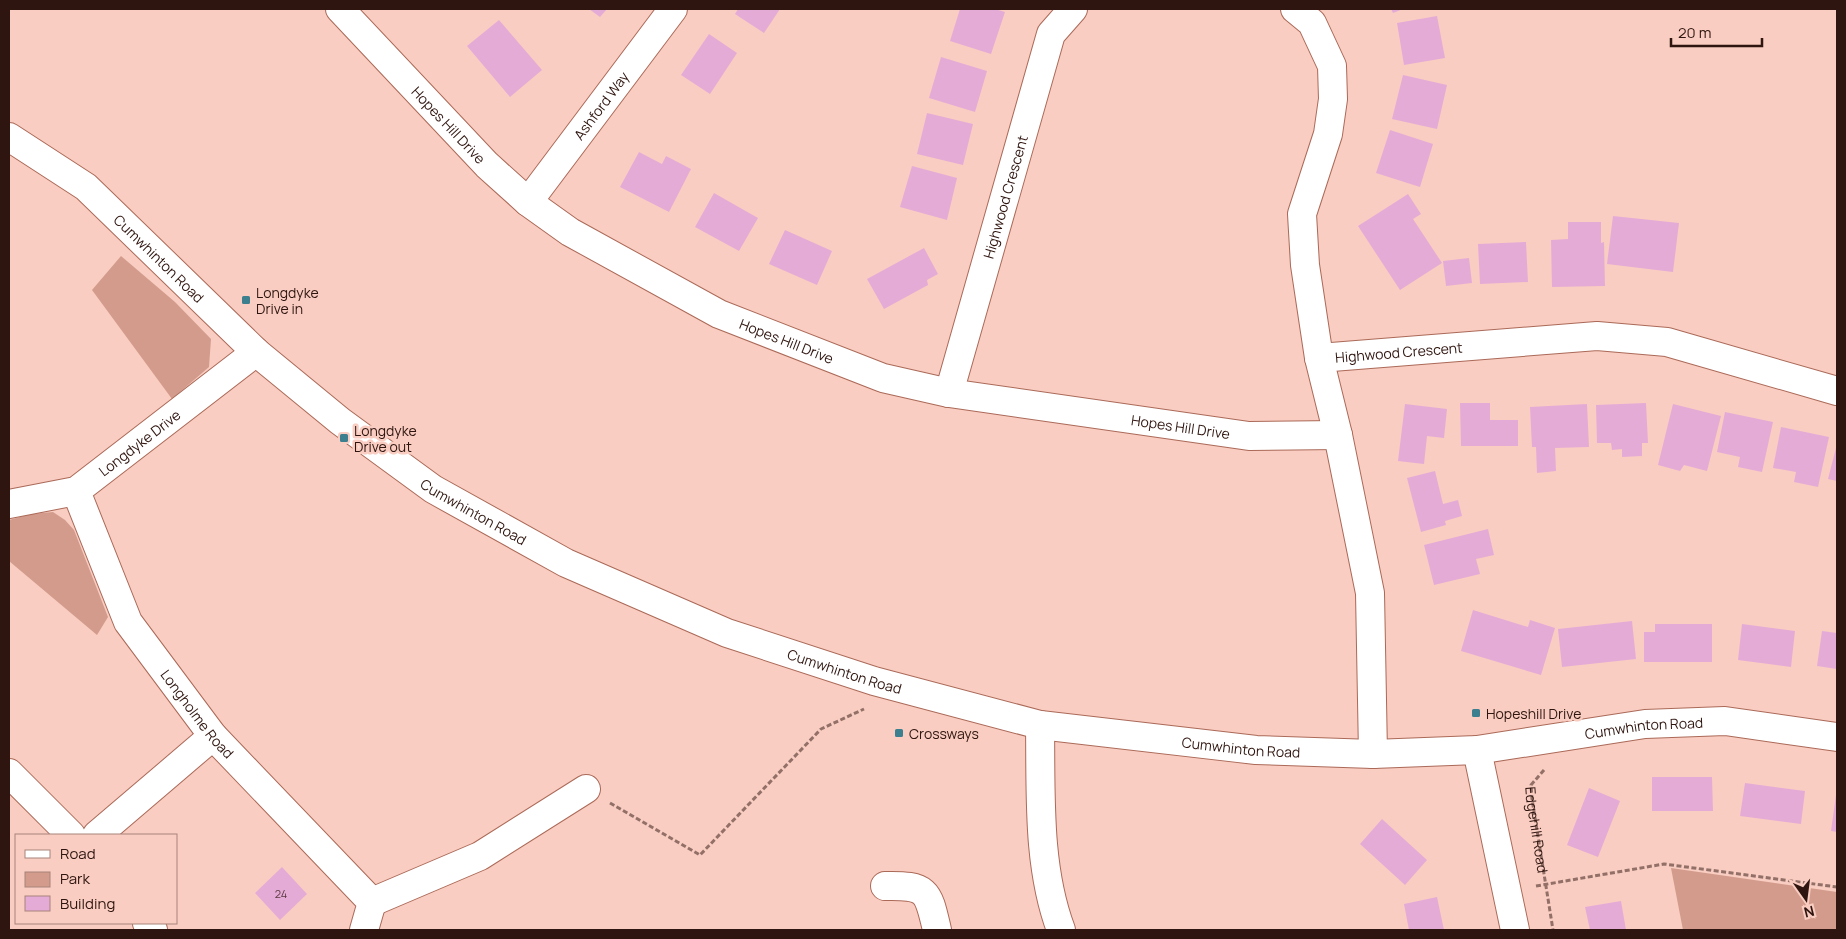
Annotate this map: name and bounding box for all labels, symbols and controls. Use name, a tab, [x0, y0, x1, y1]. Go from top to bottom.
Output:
scale bar	[1671, 15, 1762, 47]
text: 20 m	[1678, 22, 1711, 43]
street label: Ashford Way	[569, 67, 633, 143]
street label: Hopes Hill Drive	[408, 82, 490, 167]
street label: Highwood Crescent	[978, 132, 1031, 261]
street label: Cumwhinton Road	[110, 210, 209, 306]
place label: Longdyke Drive in	[256, 283, 319, 318]
marker: Longdyke Drive in	[240, 294, 252, 306]
street label: Hopes Hill Drive	[737, 313, 837, 367]
street label: Highwood Crescent	[1334, 337, 1463, 366]
street label: Longdyke Drive	[94, 405, 184, 480]
street label: Hopes Hill Drive	[1130, 410, 1231, 443]
place label: Longdyke Drive out	[354, 421, 417, 456]
marker: Longdyke Drive out	[338, 432, 350, 444]
street label: Cumwhinton Road	[417, 474, 530, 549]
street label: Cumwhinton Road	[785, 644, 904, 697]
street label: Longholme Road	[157, 665, 238, 762]
place label: Hopeshill Drive	[1486, 704, 1581, 723]
marker: Hopeshill Drive	[1470, 707, 1482, 719]
street label: Cumwhinton Road	[1583, 712, 1703, 743]
place label: Crossways	[909, 724, 979, 743]
marker: Crossways	[893, 727, 905, 739]
street label: Cumwhinton Road	[1181, 732, 1301, 761]
street label: Edgehill Road	[1522, 786, 1553, 874]
legend	[15, 834, 178, 924]
text: Road	[60, 843, 96, 864]
text: Park	[60, 868, 90, 889]
north arrow	[1781, 874, 1831, 924]
house number: 24	[275, 886, 287, 901]
text: Building	[60, 893, 115, 914]
text: N	[1802, 902, 1816, 923]

